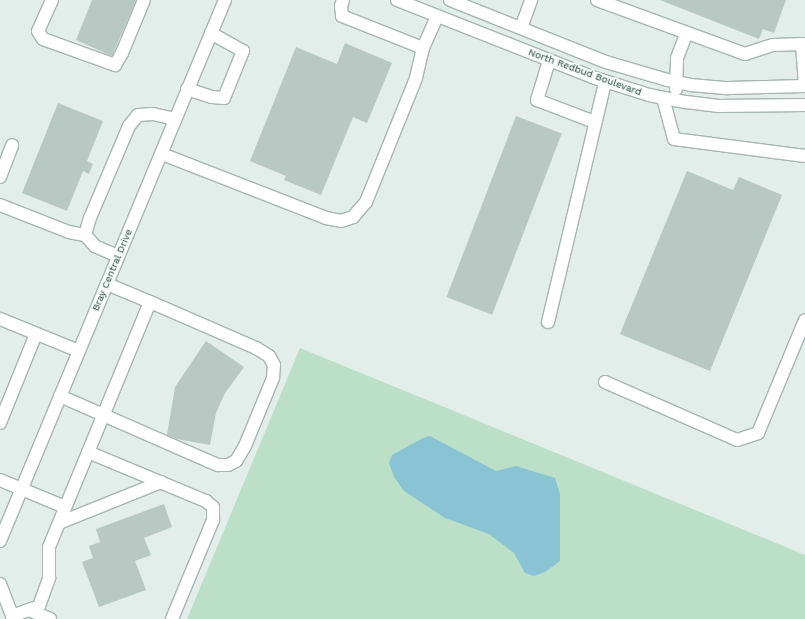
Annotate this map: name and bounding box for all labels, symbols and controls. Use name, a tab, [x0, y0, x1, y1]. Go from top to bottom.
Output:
street label: North Redbud Boulevard	[527, 46, 643, 98]
street label: Bray Central Drive	[89, 227, 135, 313]

